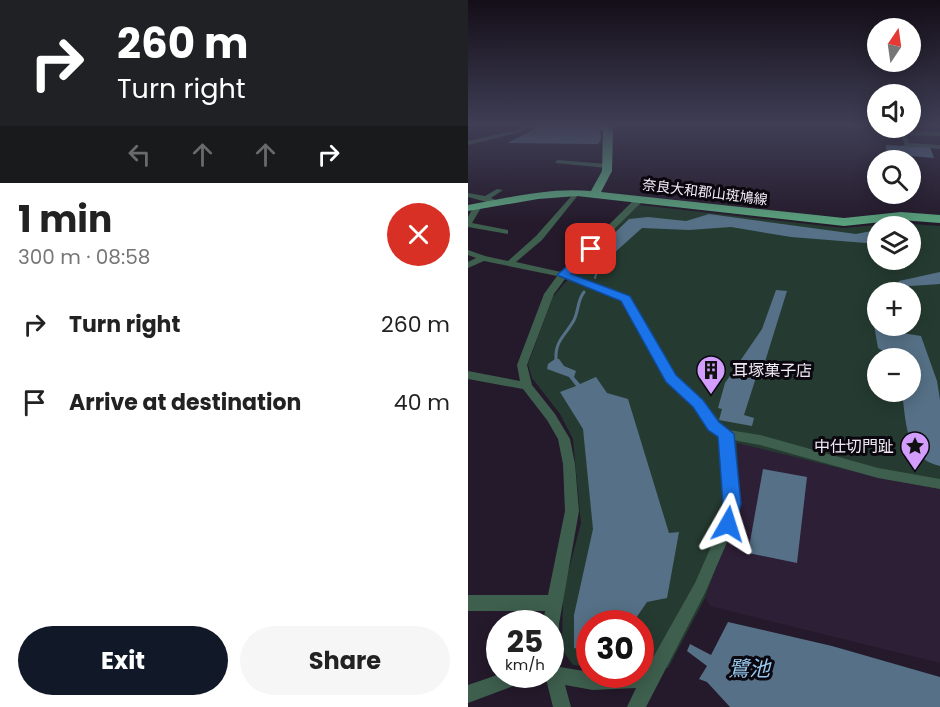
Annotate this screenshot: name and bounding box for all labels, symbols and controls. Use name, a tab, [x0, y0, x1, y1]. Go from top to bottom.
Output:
text: 260 m	[117, 14, 249, 73]
north arrow	[867, 18, 921, 72]
map controls	[867, 18, 921, 402]
icon: right	[18, 24, 96, 102]
text: Turn right	[117, 70, 246, 107]
button: sound	[867, 84, 921, 138]
icon: left	[123, 138, 156, 171]
icon: ahead	[186, 138, 219, 171]
icon: ahead	[249, 138, 282, 171]
icon: right	[312, 138, 345, 171]
button: search	[867, 150, 921, 204]
street label: 奈良大和郡山斑鳩線	[641, 174, 769, 210]
text: 1 min	[18, 194, 112, 245]
button: close	[387, 203, 450, 266]
button: layers	[867, 216, 921, 270]
pin	[565, 223, 616, 274]
icon: arrive	[574, 232, 607, 265]
text: 300 m · 08:58	[18, 243, 150, 271]
button: +	[867, 282, 921, 336]
icon: right	[18, 308, 51, 341]
text: Turn right	[69, 309, 180, 340]
text: 260 m	[381, 309, 450, 340]
button: −	[867, 348, 921, 402]
building icon: 耳塚菓子店	[695, 354, 727, 396]
place label: 耳塚菓子店	[732, 359, 812, 382]
icon: arrive	[18, 386, 51, 419]
text: Arrive at destination	[69, 387, 301, 418]
text: 40 m	[394, 387, 450, 418]
place icon: 中仕切門趾	[899, 430, 931, 472]
place label: 中仕切門趾	[814, 435, 894, 458]
position arrow	[696, 492, 760, 556]
speed limit sign: 30	[576, 610, 654, 688]
text: 25	[507, 620, 543, 663]
button: Exit	[18, 626, 228, 695]
button: Share	[240, 626, 450, 695]
text: km/h	[505, 654, 545, 675]
water label: 鷺池	[728, 654, 772, 683]

